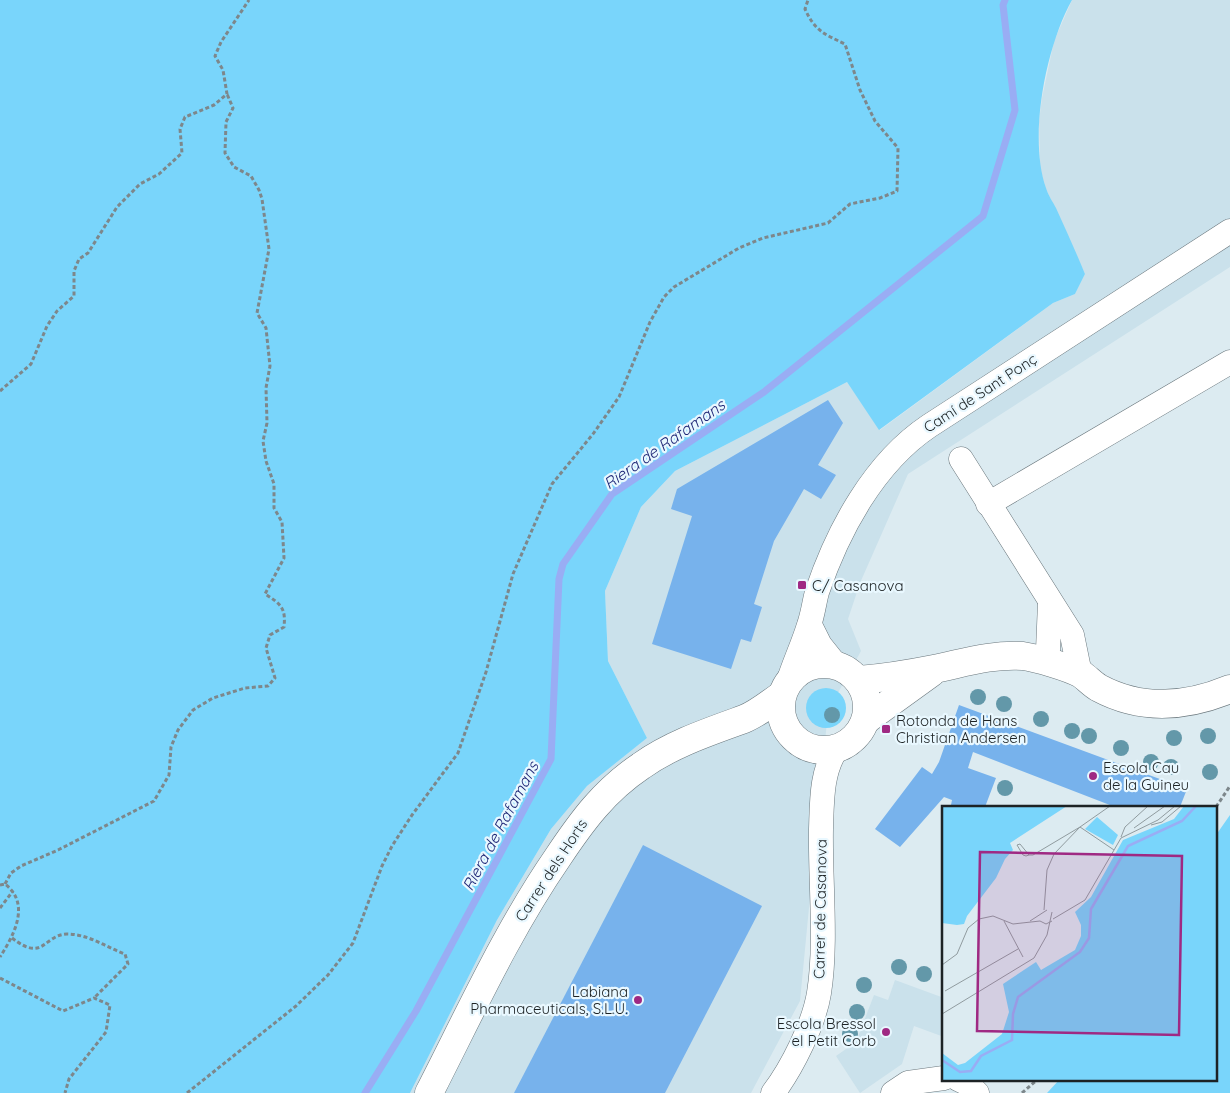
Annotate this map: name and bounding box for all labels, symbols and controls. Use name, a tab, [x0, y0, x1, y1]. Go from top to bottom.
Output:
street label: Camí de Sant Ponç	[920, 349, 1040, 437]
water label: Riera de Rafamans	[600, 394, 730, 493]
place label: C/ Casanova	[812, 576, 904, 595]
marker: C/ Casanova	[796, 579, 808, 591]
place label: Rotonda de Hans Christian Andersen	[896, 711, 1026, 747]
marker: Rotonda de Hans Christian Andersen	[880, 723, 892, 735]
water label: Riera de Rafamans	[458, 757, 543, 894]
place label: Escola Cau de la Guineu	[1103, 758, 1189, 794]
marker: Escola Cau de la Guineu	[1087, 770, 1099, 782]
inset map	[942, 806, 1218, 1080]
street label: Carrer dels Horts	[511, 815, 591, 925]
street label: Carrer de Casanova	[809, 839, 831, 979]
place label: Labiana Pharmaceuticals, S.L.U.	[470, 982, 628, 1018]
marker: Labiana Pharmaceuticals, S.L.U.	[632, 994, 644, 1006]
place label: Escola Bressol el Petit Corb	[777, 1014, 876, 1050]
marker: Escola Bressol el Petit Corb	[880, 1026, 892, 1038]

